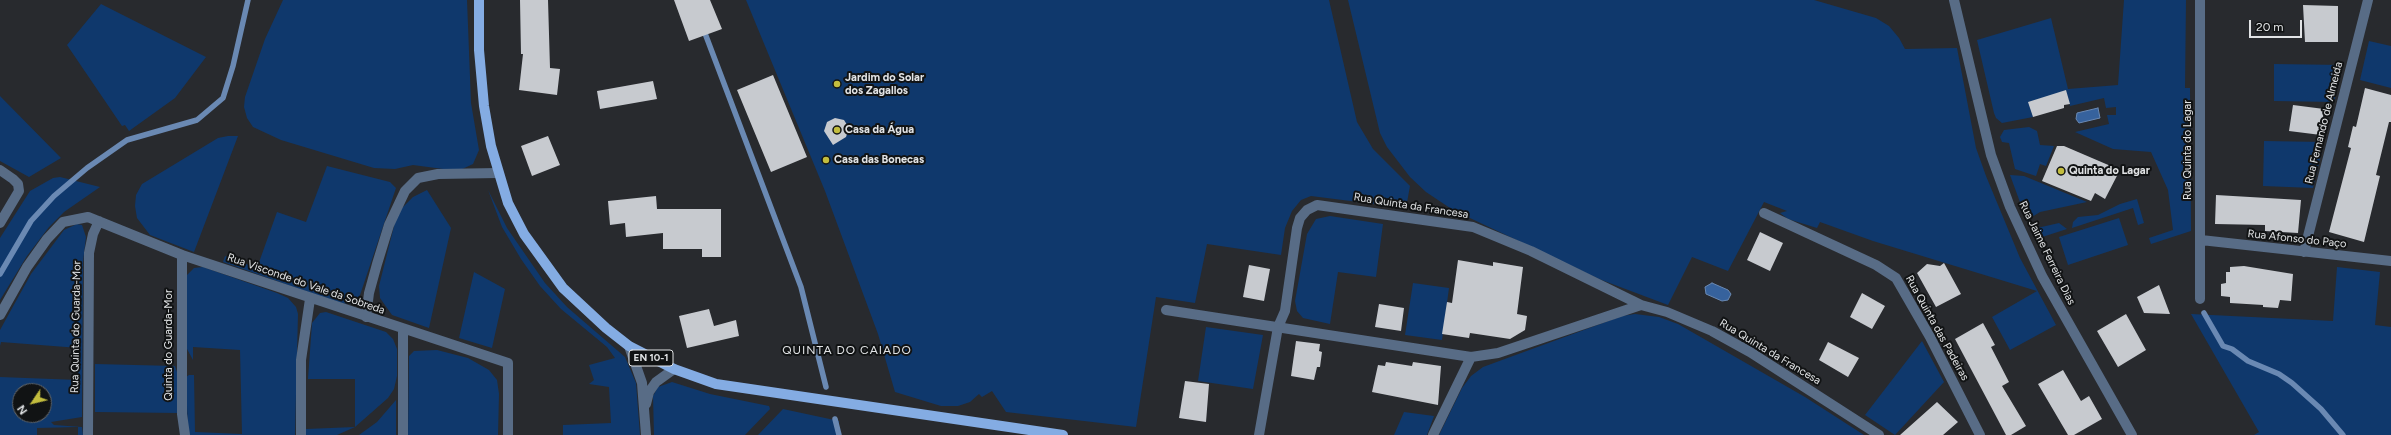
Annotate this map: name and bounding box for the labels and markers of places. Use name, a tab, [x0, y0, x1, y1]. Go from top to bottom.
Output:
place label: Jardim do Solar dos Zagallos	[845, 71, 924, 97]
marker: Jardim do Solar dos Zagallos	[832, 79, 842, 89]
place label: Casa da Água	[845, 123, 914, 137]
marker: Casa da Água	[832, 125, 842, 135]
place label: Casa das Bonecas	[834, 153, 924, 167]
marker: Casa das Bonecas	[821, 155, 831, 165]
place label: Quinta do Lagar	[2069, 164, 2150, 178]
marker: Quinta do Lagar	[2056, 166, 2066, 176]

